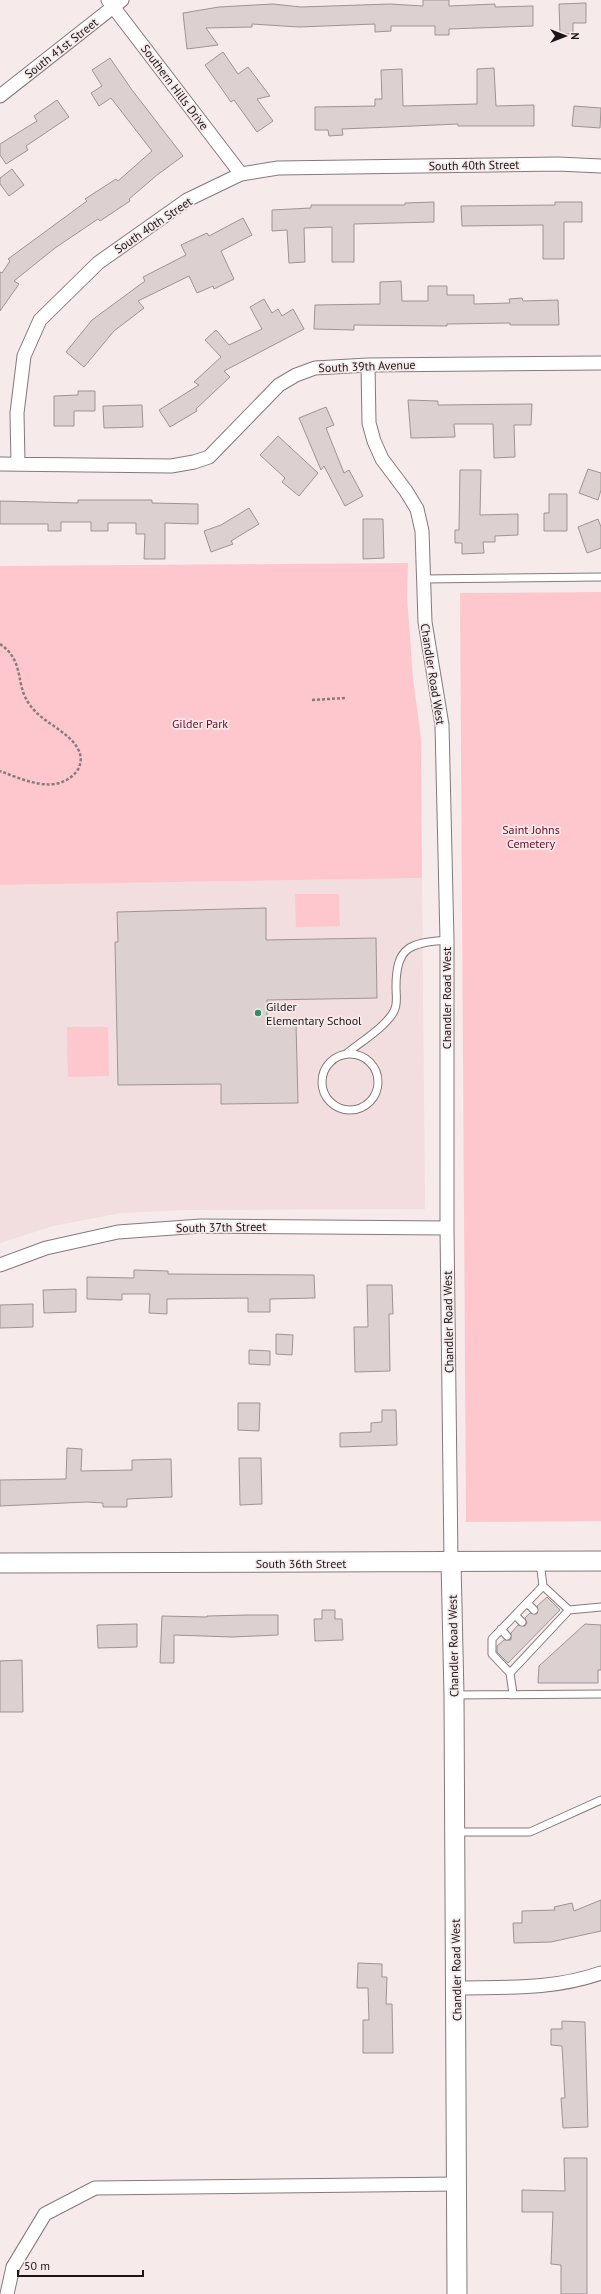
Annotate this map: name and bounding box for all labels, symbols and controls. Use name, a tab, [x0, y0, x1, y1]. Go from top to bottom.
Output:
street label: South 41st Street	[21, 15, 101, 81]
north arrow	[545, 16, 585, 56]
text: N	[568, 32, 582, 40]
street label: Southern Hills Drive	[138, 41, 212, 133]
street label: South 40th Street	[429, 157, 519, 173]
street label: South 40th Street	[111, 193, 195, 257]
street label: South 39th Avenue	[318, 357, 416, 375]
street label: Chandler Road West	[418, 622, 448, 726]
park label: Gilder Park	[172, 716, 228, 731]
park label: Saint Johns Cemetery	[502, 822, 560, 851]
street label: Chandler Road West	[439, 947, 454, 1049]
place label: Gilder Elementary School	[266, 999, 362, 1028]
marker: Gilder Elementary School	[253, 1008, 263, 1018]
street label: South 37th Street	[176, 1219, 266, 1235]
street label: Chandler Road West	[440, 1271, 456, 1373]
street label: South 36th Street	[256, 1556, 346, 1571]
street label: Chandler Road West	[445, 1595, 461, 1697]
street label: Chandler Road West	[448, 1919, 464, 2021]
scale bar	[18, 2252, 143, 2278]
text: 50 m	[24, 2258, 50, 2273]

